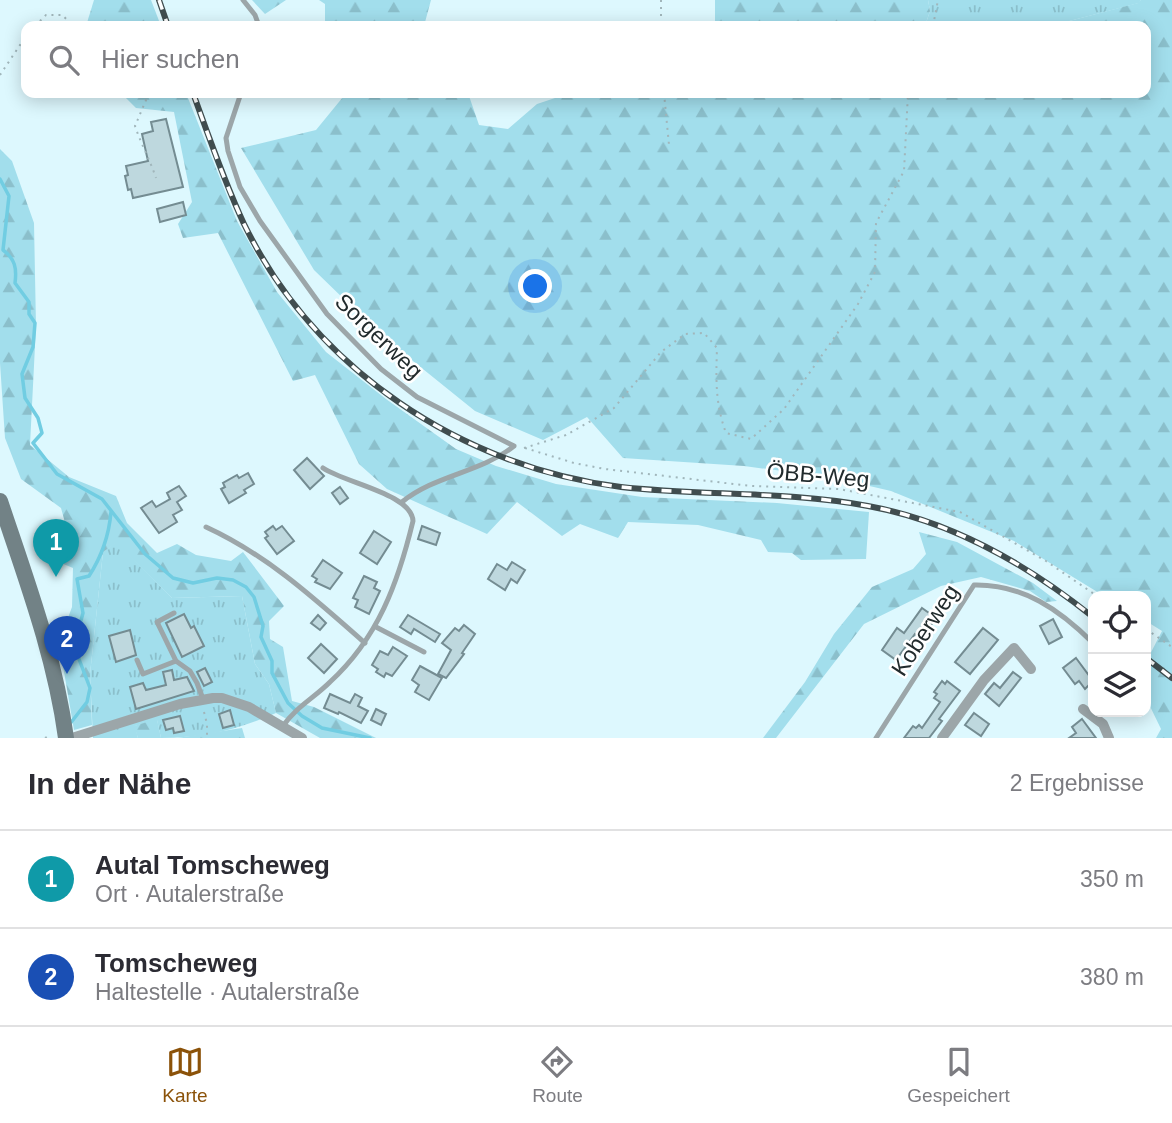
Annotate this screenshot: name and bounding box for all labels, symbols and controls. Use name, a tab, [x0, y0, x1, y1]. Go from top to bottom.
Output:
search box	[21, 21, 1151, 98]
icon: search	[45, 41, 83, 79]
text: Hier suchen	[101, 44, 240, 74]
your location	[518, 269, 552, 303]
street label: Sorgerweg	[330, 288, 428, 384]
street label: ÖBB-Weg	[766, 458, 870, 492]
pin: 1	[33, 519, 79, 577]
street label: Koberweg	[886, 579, 964, 681]
map controls	[1088, 591, 1151, 717]
button: locate	[1088, 591, 1151, 654]
pin: 2	[44, 616, 90, 674]
button: layers	[1088, 654, 1151, 717]
text: In der Nähe	[28, 767, 191, 800]
text: 2 Ergebnisse	[1010, 770, 1144, 796]
text: Autal Tomscheweg	[95, 850, 330, 880]
text: 1	[45, 866, 57, 892]
text: 350 m	[1080, 866, 1144, 892]
text: Ort · Autalerstraße	[95, 881, 284, 907]
text: Tomscheweg	[95, 948, 258, 978]
text: 2	[45, 964, 57, 990]
text: 380 m	[1080, 964, 1144, 990]
text: Haltestelle · Autalerstraße	[95, 979, 360, 1005]
tab: Karte	[162, 1043, 208, 1107]
tab: Route	[532, 1043, 583, 1107]
tab: Gespeichert	[907, 1043, 1010, 1107]

